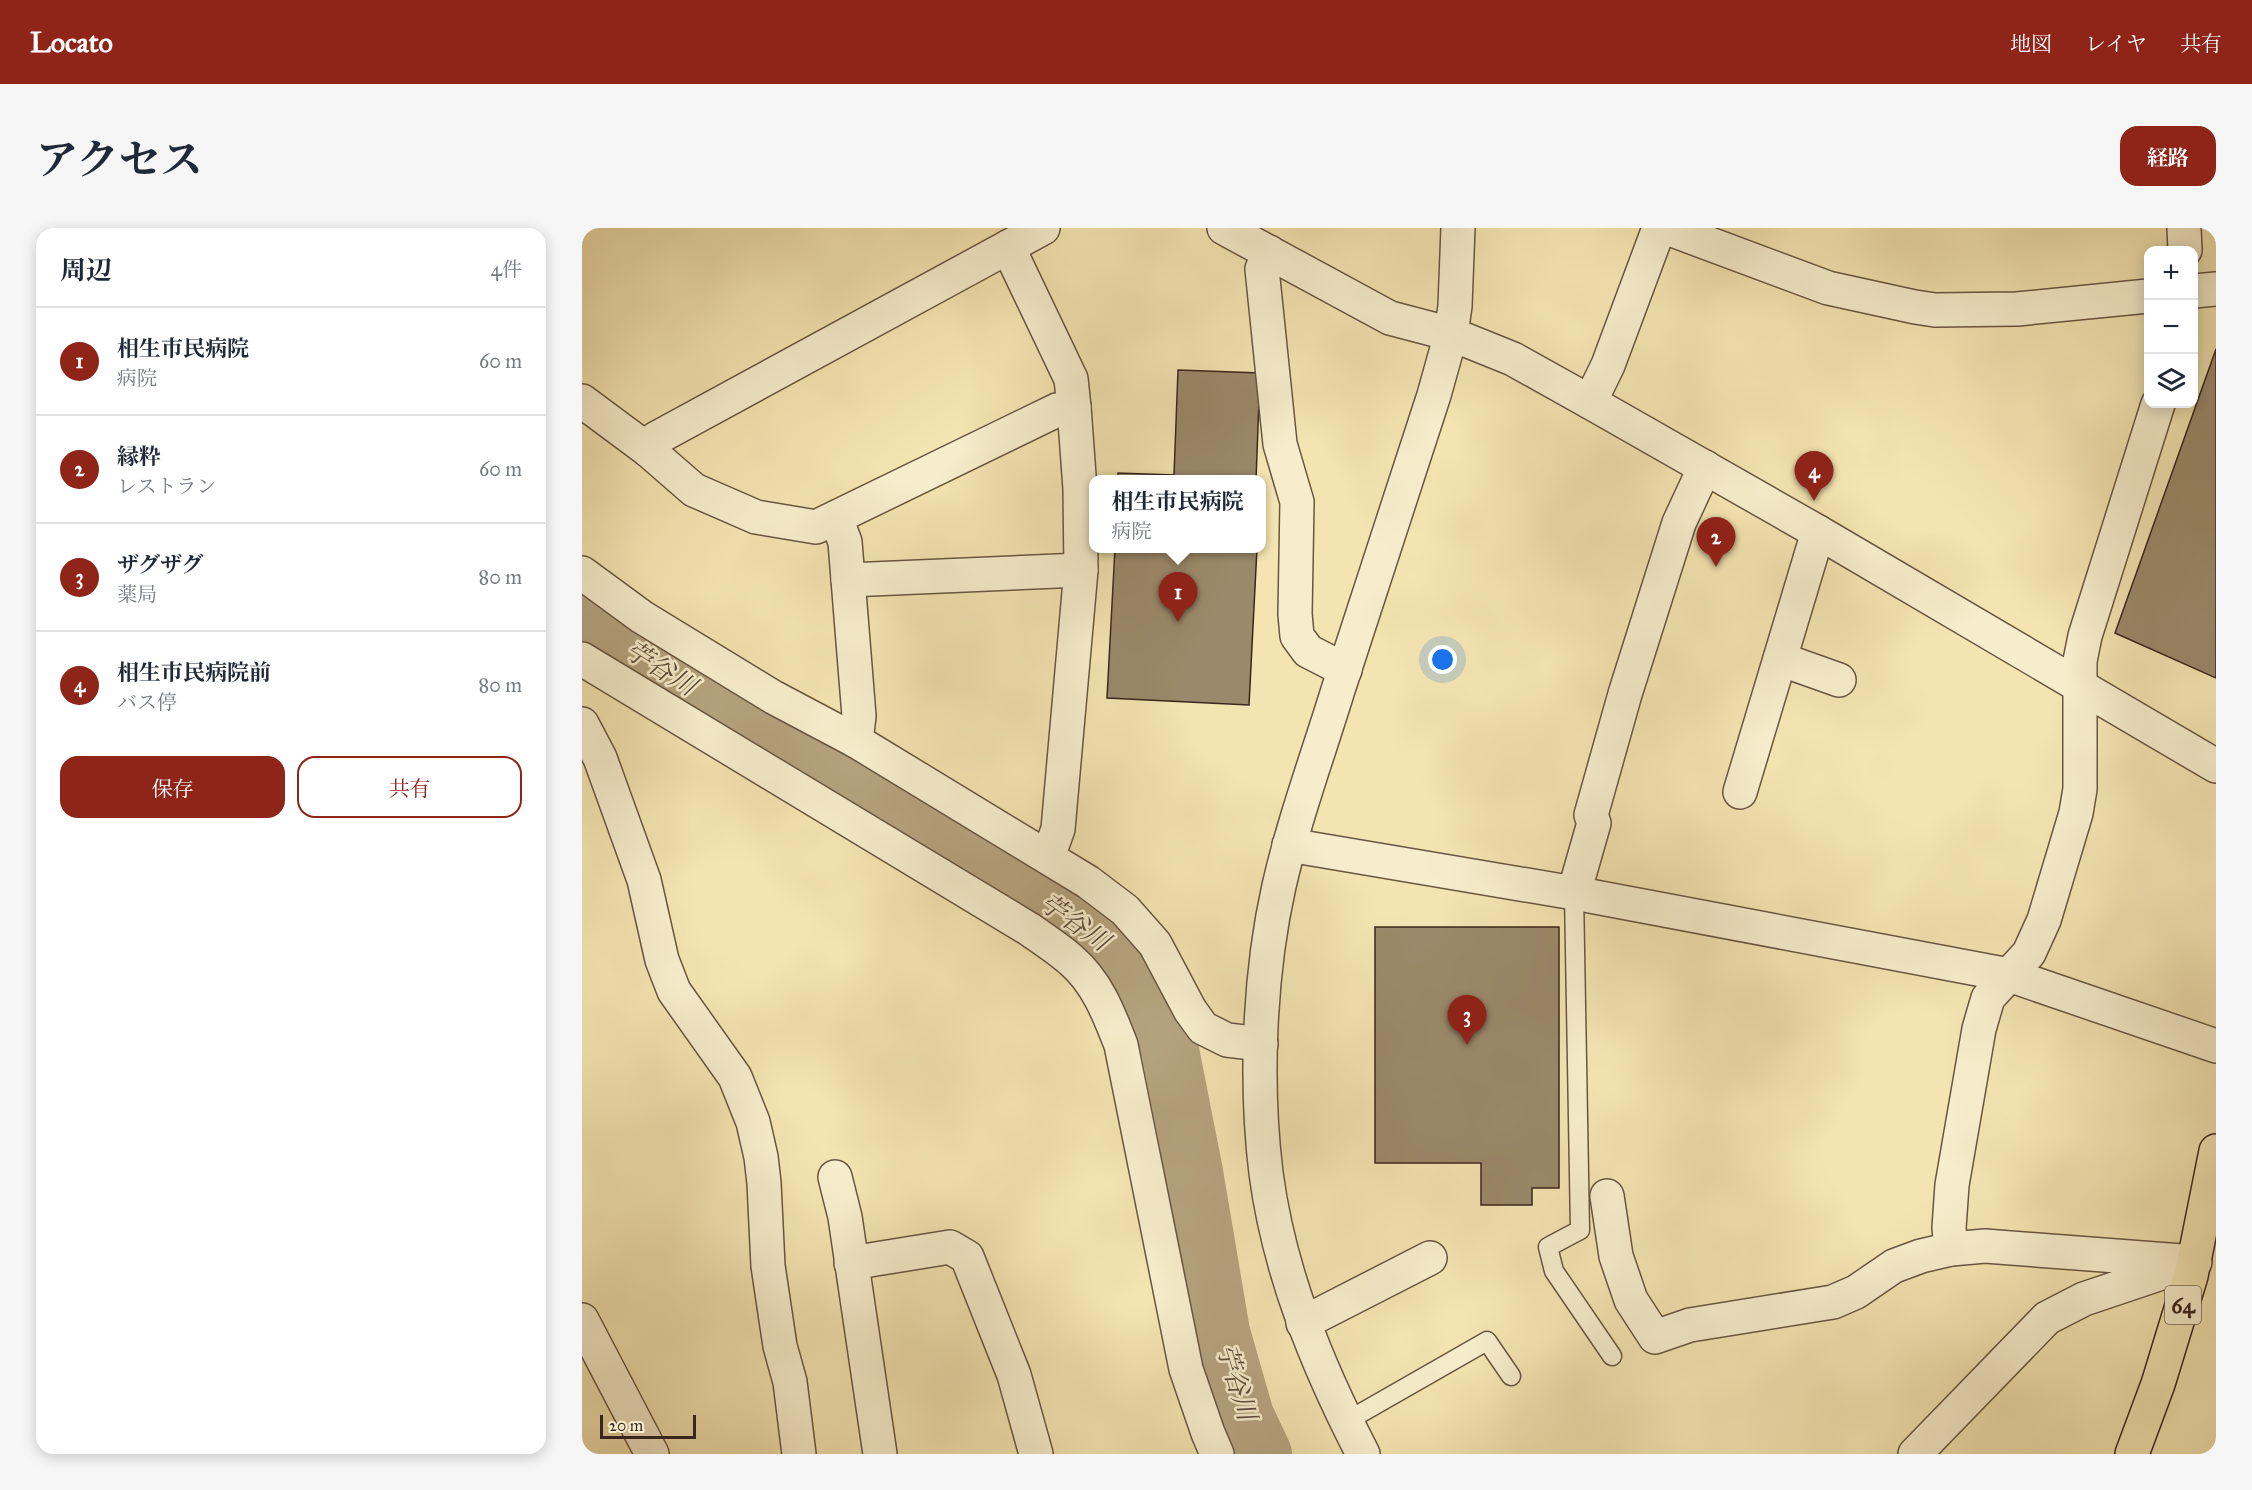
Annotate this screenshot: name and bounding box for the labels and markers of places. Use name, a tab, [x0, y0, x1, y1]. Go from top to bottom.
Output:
pin: 4	[1794, 452, 1834, 501]
pin: 2	[1696, 518, 1736, 567]
pin: 1	[1158, 572, 1198, 622]
pin: 3	[1448, 996, 1486, 1045]

